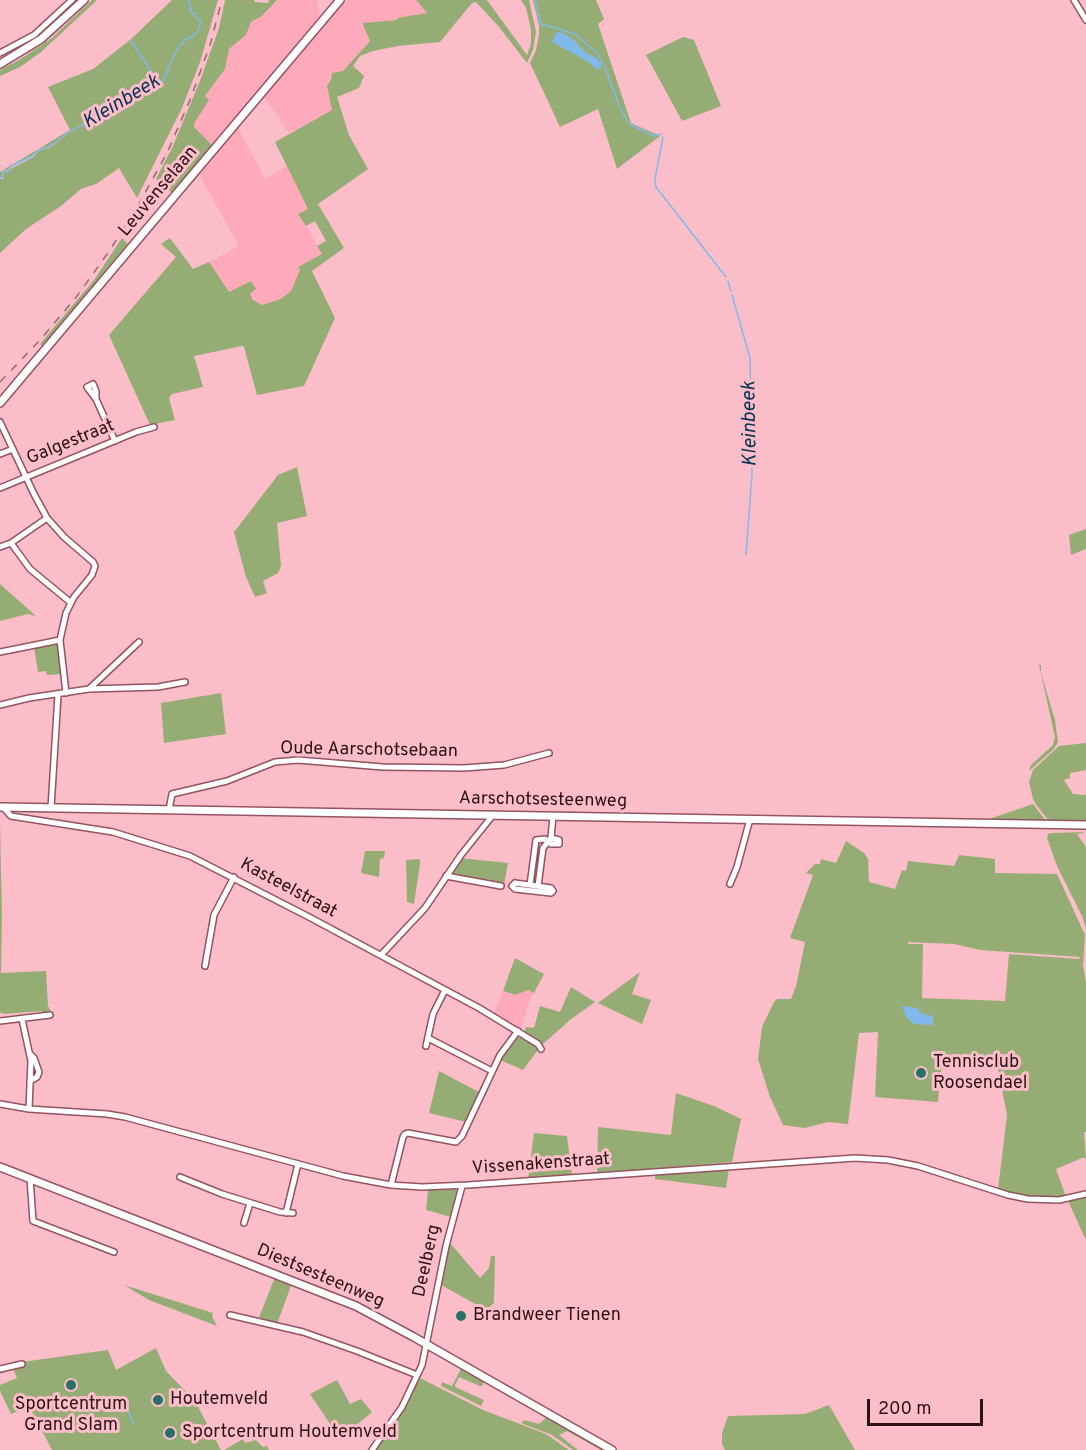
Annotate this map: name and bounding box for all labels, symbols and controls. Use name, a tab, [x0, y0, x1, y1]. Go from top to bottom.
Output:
water label: Kleinbeek	[79, 71, 165, 135]
street label: Leuvenselaan	[115, 142, 203, 242]
water label: Kleinbeek	[738, 381, 764, 467]
street label: Galgestraat	[24, 416, 118, 470]
street label: Oude Aarschotsebaan	[280, 739, 458, 763]
street label: Aarschotsesteenweg	[459, 789, 627, 813]
street label: Kasteelstraat	[236, 854, 340, 924]
place label: Tennisclub Roosendael	[933, 1052, 1027, 1094]
marker: Tennisclub Roosendael	[914, 1066, 928, 1080]
street label: Vissenakenstraat	[471, 1149, 611, 1181]
street label: Deelberg	[410, 1223, 446, 1299]
street label: Diestsesteenweg	[253, 1240, 387, 1314]
place label: Brandweer Tienen	[473, 1305, 621, 1327]
marker: Brandweer Tienen	[454, 1309, 468, 1323]
marker: Sportcentrum Grand Slam	[64, 1378, 78, 1392]
scale bar	[870, 1387, 986, 1425]
place label: Houtemveld	[170, 1389, 268, 1411]
marker: Houtemveld	[151, 1393, 165, 1407]
place label: Sportcentrum Grand Slam	[15, 1394, 127, 1436]
text: 200 m	[878, 1398, 931, 1421]
place label: Sportcentrum Houtemveld	[182, 1422, 397, 1444]
marker: Sportcentrum Houtemveld	[163, 1426, 177, 1440]

